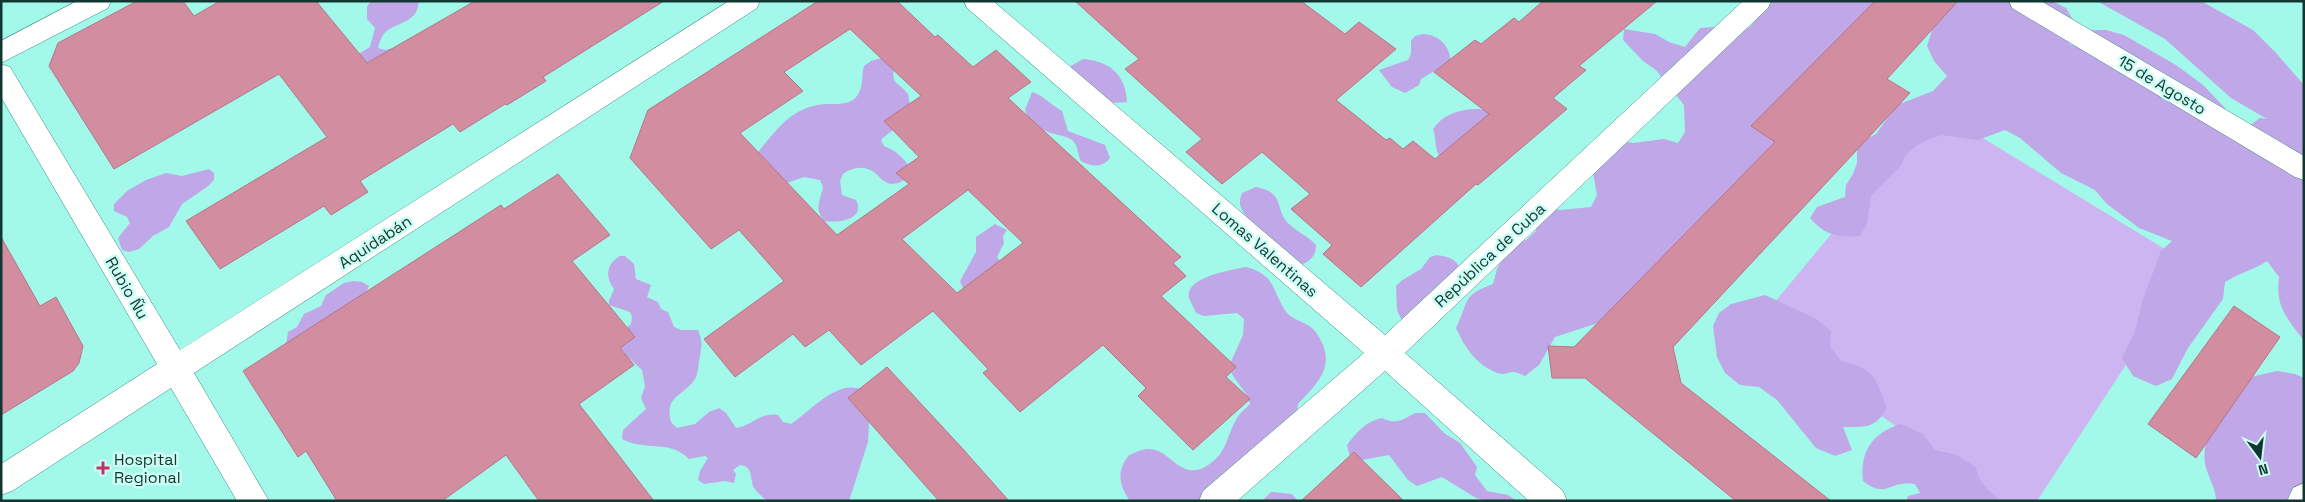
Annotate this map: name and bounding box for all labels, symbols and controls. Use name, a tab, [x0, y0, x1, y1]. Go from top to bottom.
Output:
street label: 15 de Agosto	[2114, 50, 2210, 120]
street label: Lomas Valentinas	[1208, 198, 1322, 302]
street label: República de Cuba	[1430, 198, 1550, 312]
street label: Aquidabán	[335, 211, 415, 273]
street label: Rubio Ñu	[101, 253, 153, 323]
north arrow	[2235, 432, 2285, 482]
place label: Hospital Regional	[114, 449, 181, 488]
text: N	[2256, 460, 2270, 479]
marker: Hospital Regional	[96, 461, 110, 475]

